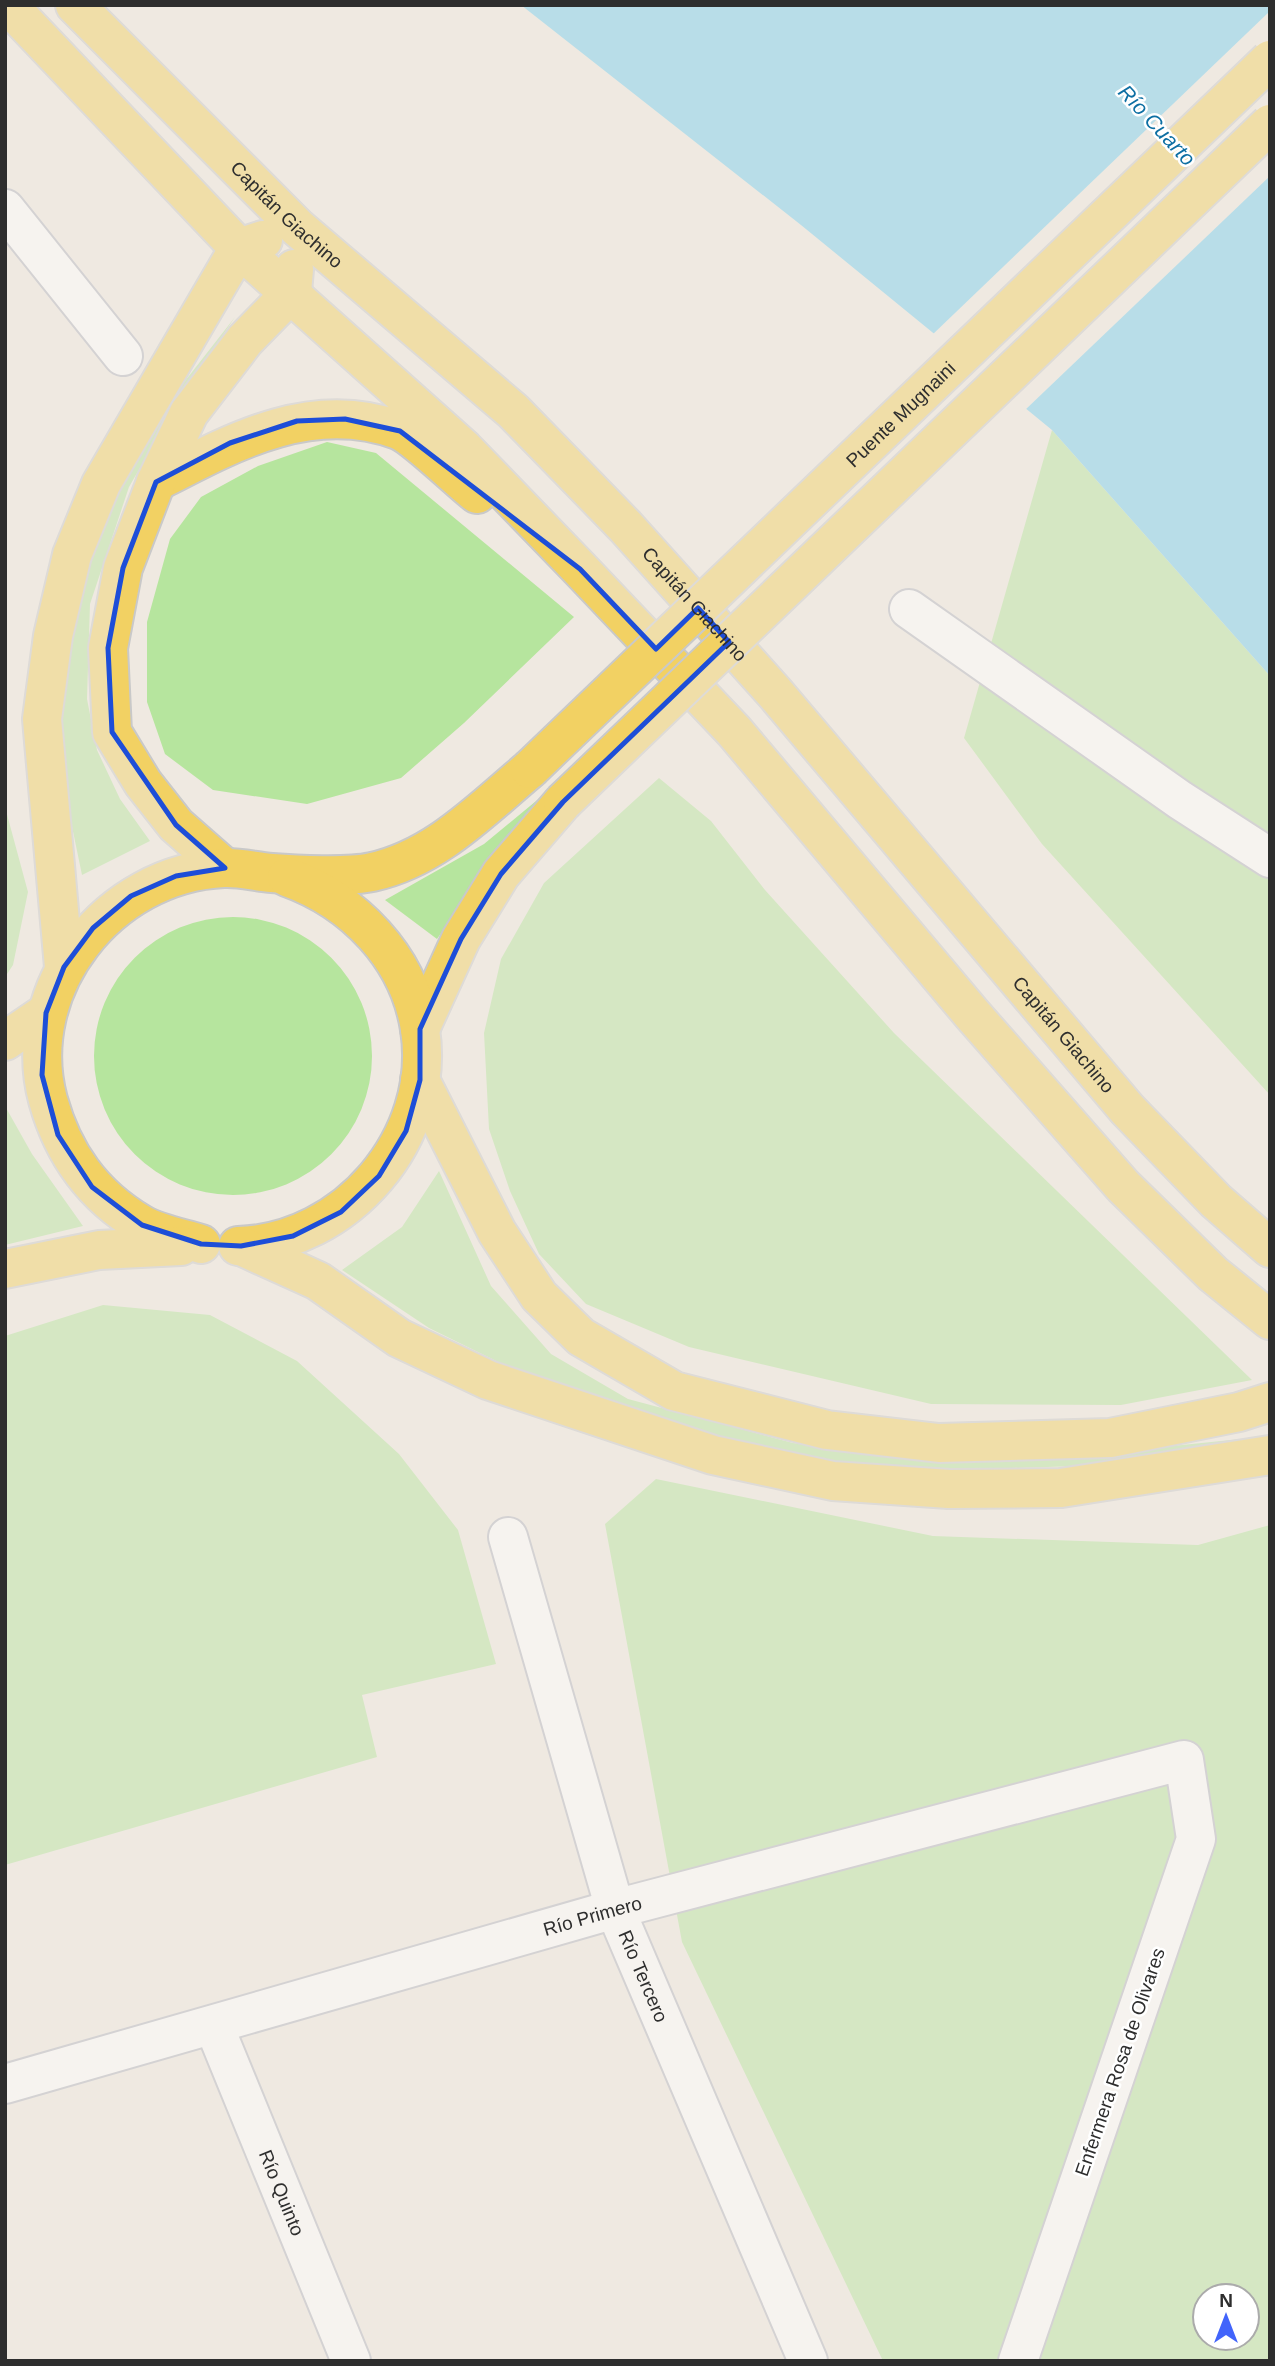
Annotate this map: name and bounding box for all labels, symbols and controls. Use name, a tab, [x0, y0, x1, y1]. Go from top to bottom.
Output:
water label: Río Cuarto	[1114, 80, 1200, 170]
street label: Capitán Giachino	[227, 157, 347, 272]
street label: Puente Mugnaini	[842, 357, 959, 471]
street label: Capitán Giachino	[638, 543, 752, 665]
street label: Capitán Giachino	[1009, 972, 1119, 1097]
street label: Río Primero	[541, 1892, 644, 1940]
street label: Río Tercero	[615, 1927, 673, 2025]
street label: Enfermera Rosa de Olivares	[1071, 1945, 1169, 2179]
street label: Río Quinto	[255, 2147, 309, 2239]
north arrow	[1191, 2282, 1261, 2352]
text: N	[1219, 2290, 1233, 2311]

